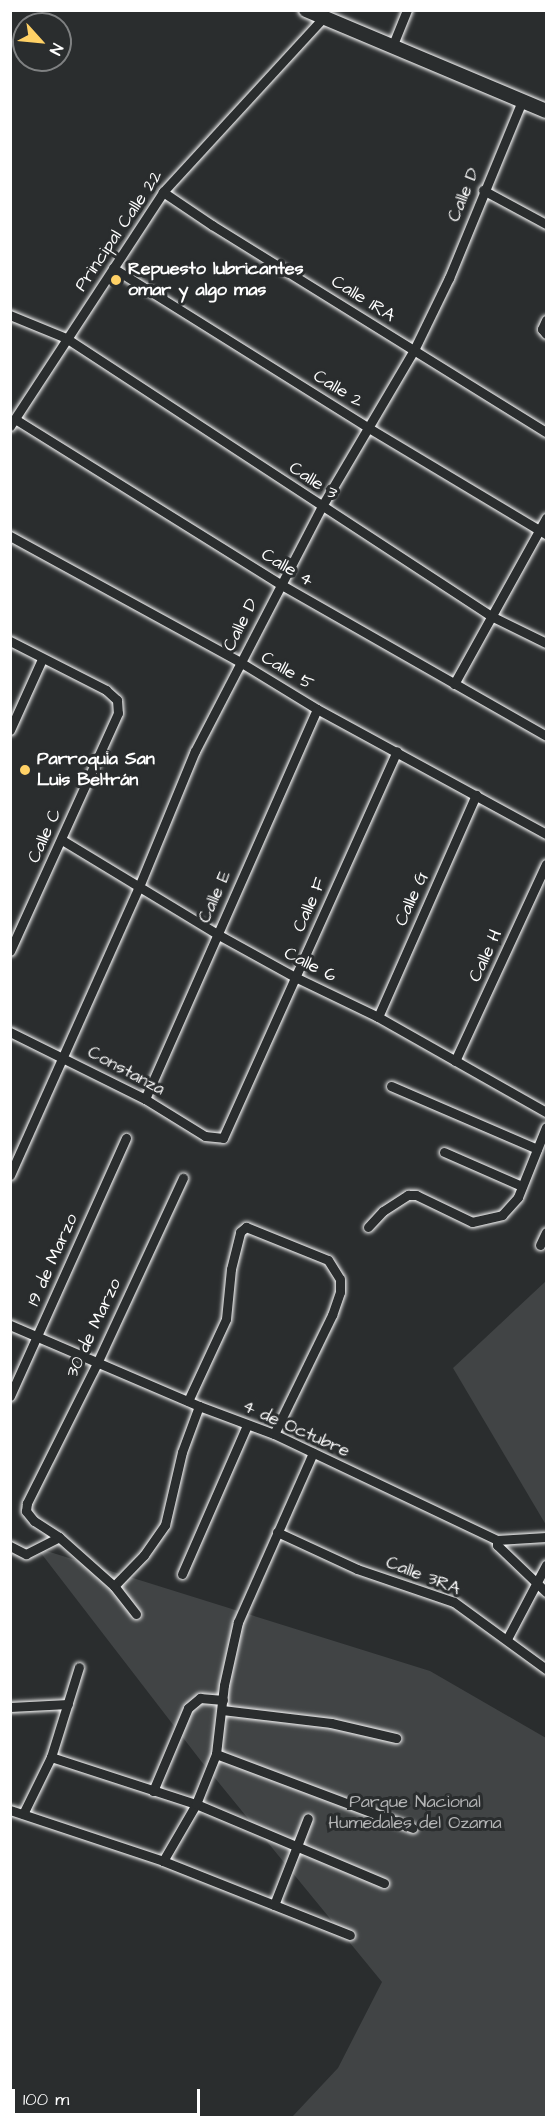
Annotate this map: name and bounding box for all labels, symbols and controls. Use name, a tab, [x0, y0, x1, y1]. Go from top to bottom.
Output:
north arrow	[12, 12, 72, 72]
text: N	[44, 40, 68, 59]
street label: Calle D	[443, 165, 485, 225]
street label: Principal Calle 22	[70, 166, 168, 296]
place label: Repuesto lubricantes omar y algo mas	[128, 259, 303, 302]
street label: Calle 1RA	[327, 271, 399, 327]
marker: Repuesto lubricantes omar y algo mas	[109, 273, 123, 287]
street label: Calle 2	[309, 365, 367, 413]
street label: Calle 3	[285, 457, 341, 505]
street label: Calle 4	[257, 544, 317, 592]
street label: Calle D	[219, 595, 263, 655]
street label: Calle 5	[257, 647, 317, 695]
place label: Parroquia San Luis Beltrán	[37, 749, 155, 792]
marker: Parroquia San Luis Beltrán	[18, 763, 32, 777]
street label: Calle C	[23, 805, 67, 867]
street label: Calle E	[194, 867, 236, 927]
street label: Calle G	[391, 869, 433, 929]
street label: Calle F	[289, 875, 331, 935]
street label: Calle H	[465, 926, 507, 986]
street label: Calle 6	[280, 943, 340, 987]
street label: Constanza	[84, 1042, 168, 1100]
street label: 19 de Marzo	[23, 1210, 83, 1310]
street label: 30 de Marzo	[62, 1275, 126, 1381]
street label: 4 de Octubre	[239, 1396, 353, 1462]
street label: Calle 3RA	[383, 1552, 463, 1600]
park label: Parque Nacional Humedales del Ozama	[328, 1792, 502, 1834]
scale bar	[15, 2077, 202, 2115]
text: 100 m	[23, 2087, 69, 2112]

